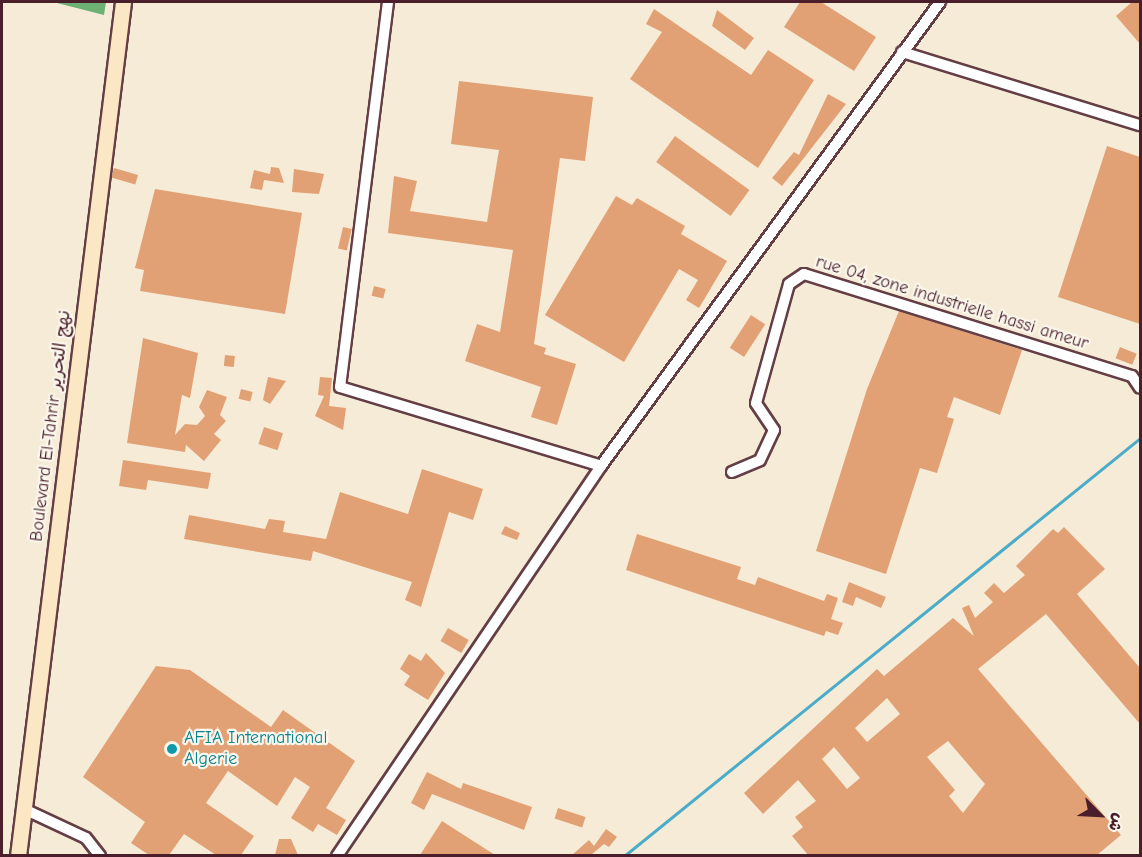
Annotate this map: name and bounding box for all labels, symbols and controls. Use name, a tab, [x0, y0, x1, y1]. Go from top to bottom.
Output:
street label: rue 04, zone industrielle hassi ameur	[813, 251, 1091, 355]
street label: Boulevard El-Tahrir نهج التحرير	[26, 309, 76, 543]
place label: AFIA International Algerie	[184, 728, 327, 771]
marker: AFIA International Algerie	[165, 742, 179, 756]
north arrow	[1070, 785, 1130, 845]
text: ش	[1105, 811, 1128, 834]

